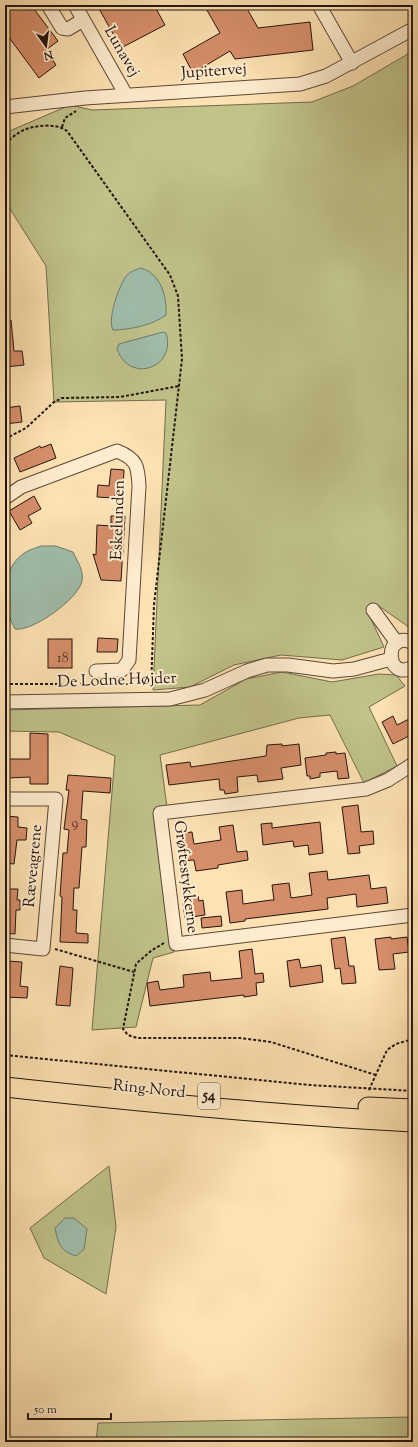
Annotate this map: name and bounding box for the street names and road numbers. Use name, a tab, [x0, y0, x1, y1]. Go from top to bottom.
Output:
street label: Lunavej	[97, 22, 145, 82]
street label: Jupitervej	[179, 58, 248, 86]
street label: Eskelunden	[106, 479, 132, 561]
street label: De Lodne Højder	[57, 667, 177, 695]
street label: Grøftestykkerne	[167, 819, 203, 935]
street label: Ræveagrene	[19, 823, 49, 909]
street label: Ring Nord	[112, 1075, 186, 1105]
road number: 54	[198, 1083, 220, 1109]

